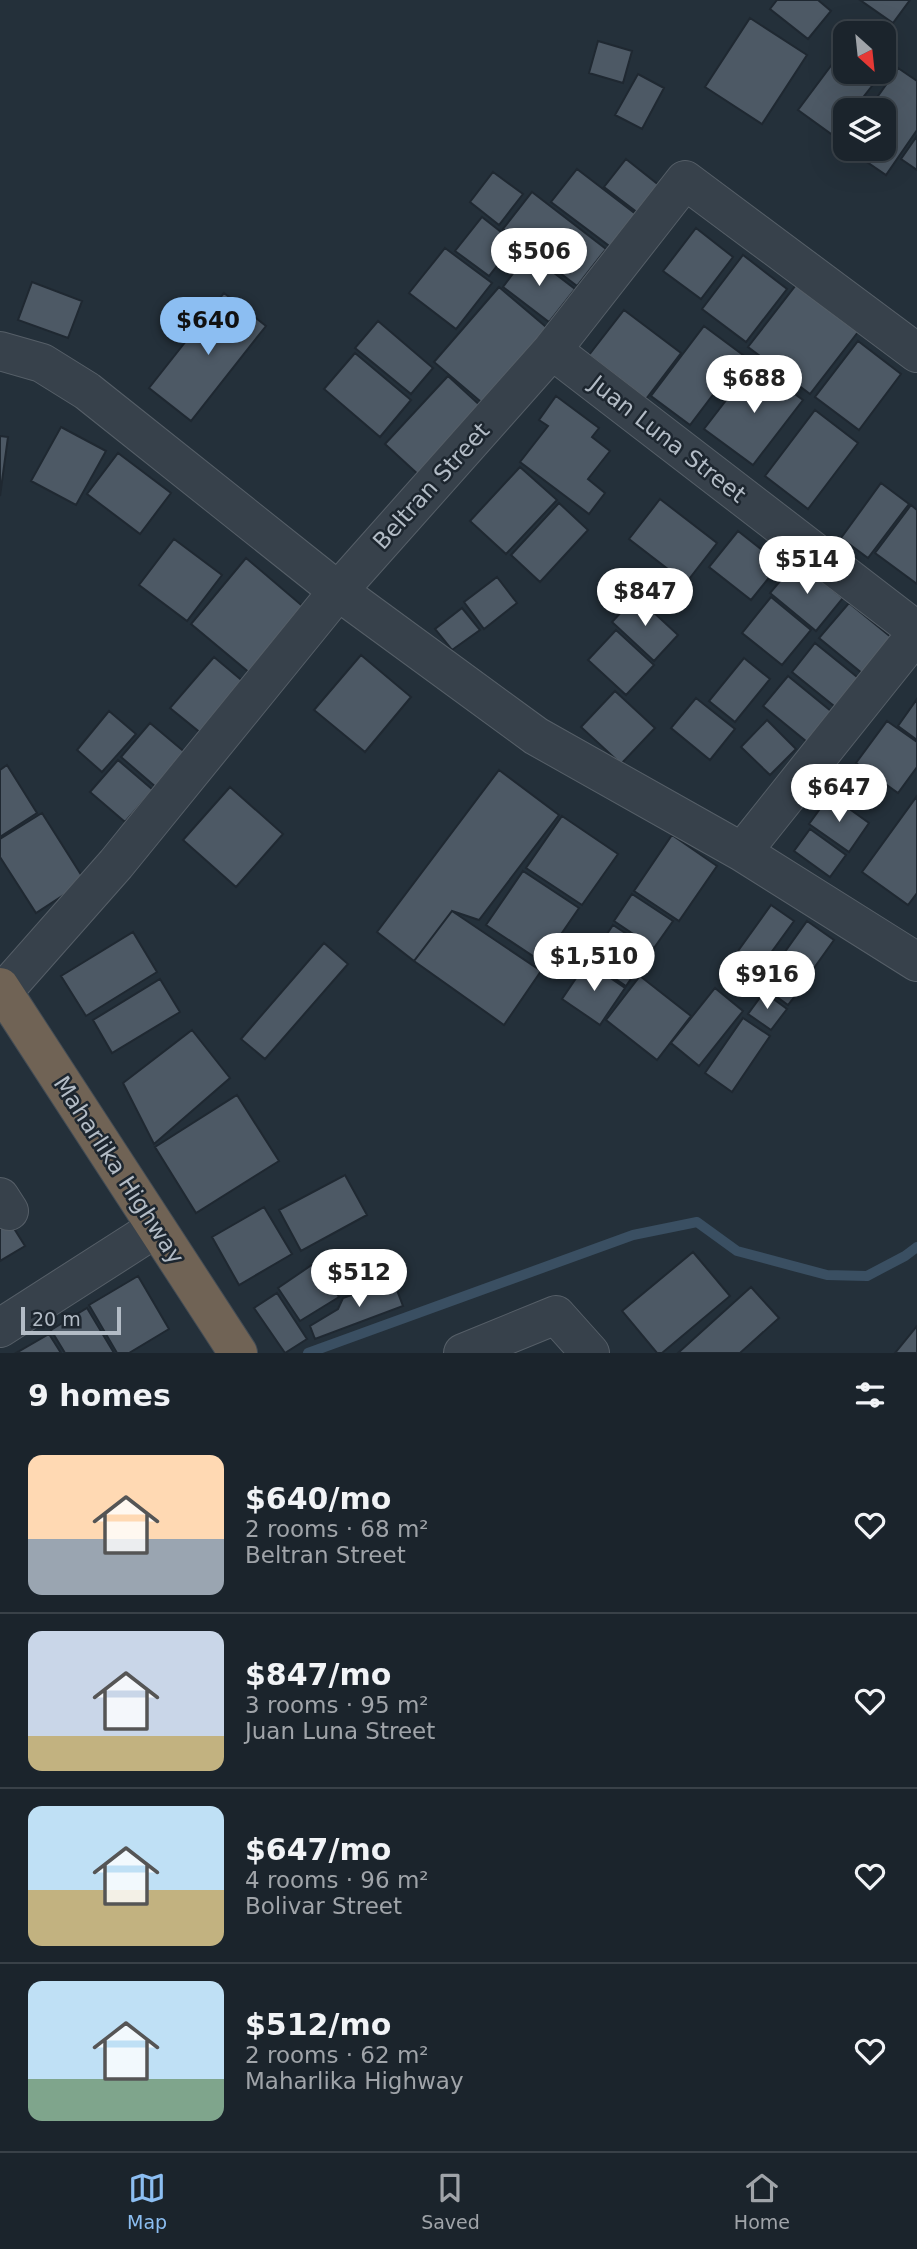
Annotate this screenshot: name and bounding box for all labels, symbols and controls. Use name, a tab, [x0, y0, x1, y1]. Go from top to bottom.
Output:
north arrow	[833, 21, 896, 84]
map controls	[833, 21, 896, 161]
button: layers	[833, 98, 896, 161]
pin: $506	[498, 229, 580, 288]
text: $506	[507, 238, 571, 264]
pin: $640	[167, 298, 249, 357]
text: $640	[176, 307, 240, 333]
pin: $688	[713, 356, 795, 415]
text: $688	[722, 365, 786, 391]
street label: Juan Luna Street	[583, 369, 751, 508]
street label: Beltran Street	[368, 418, 494, 554]
pin: $514	[766, 536, 848, 596]
text: $514	[775, 546, 839, 572]
pin: $847	[604, 568, 686, 628]
text: $847	[613, 578, 677, 604]
pin: $647	[798, 764, 880, 824]
text: $647	[807, 774, 871, 800]
pin: $1,510	[537, 934, 651, 993]
text: $1,510	[550, 943, 638, 969]
pin: $916	[726, 951, 808, 1011]
text: $916	[735, 961, 799, 987]
street label: Maharlika Highway	[49, 1071, 189, 1269]
pin: $512	[318, 1250, 400, 1309]
text: $512	[327, 1259, 391, 1285]
scale bar	[21, 1304, 121, 1336]
text: 20 m	[32, 1308, 81, 1330]
icon: filters	[851, 1376, 889, 1414]
text: 9 homes	[28, 1378, 171, 1413]
text: $640/mo	[245, 1481, 391, 1516]
icon: home	[84, 1483, 168, 1567]
icon: heart	[851, 1506, 889, 1544]
text: 2 rooms · 68 m²	[245, 1516, 429, 1542]
text: Beltran Street	[245, 1542, 406, 1568]
text: $847/mo	[245, 1657, 391, 1692]
icon: home	[84, 1659, 168, 1743]
icon: heart	[851, 1682, 889, 1720]
text: 3 rooms · 95 m²	[245, 1692, 429, 1718]
text: Juan Luna Street	[245, 1718, 435, 1744]
text: $647/mo	[245, 1832, 391, 1867]
icon: home	[84, 1834, 168, 1918]
icon: heart	[851, 1857, 889, 1895]
text: 4 rooms · 96 m²	[245, 1867, 429, 1893]
text: Bolivar Street	[245, 1893, 402, 1919]
text: $512/mo	[245, 2007, 391, 2042]
icon: home	[84, 2009, 168, 2093]
icon: heart	[851, 2032, 889, 2070]
text: 2 rooms · 62 m²	[245, 2042, 429, 2068]
text: Maharlika Highway	[245, 2068, 464, 2094]
tab: Map	[127, 2169, 167, 2233]
tab: Saved	[421, 2169, 480, 2233]
tab: Home	[734, 2169, 790, 2233]

